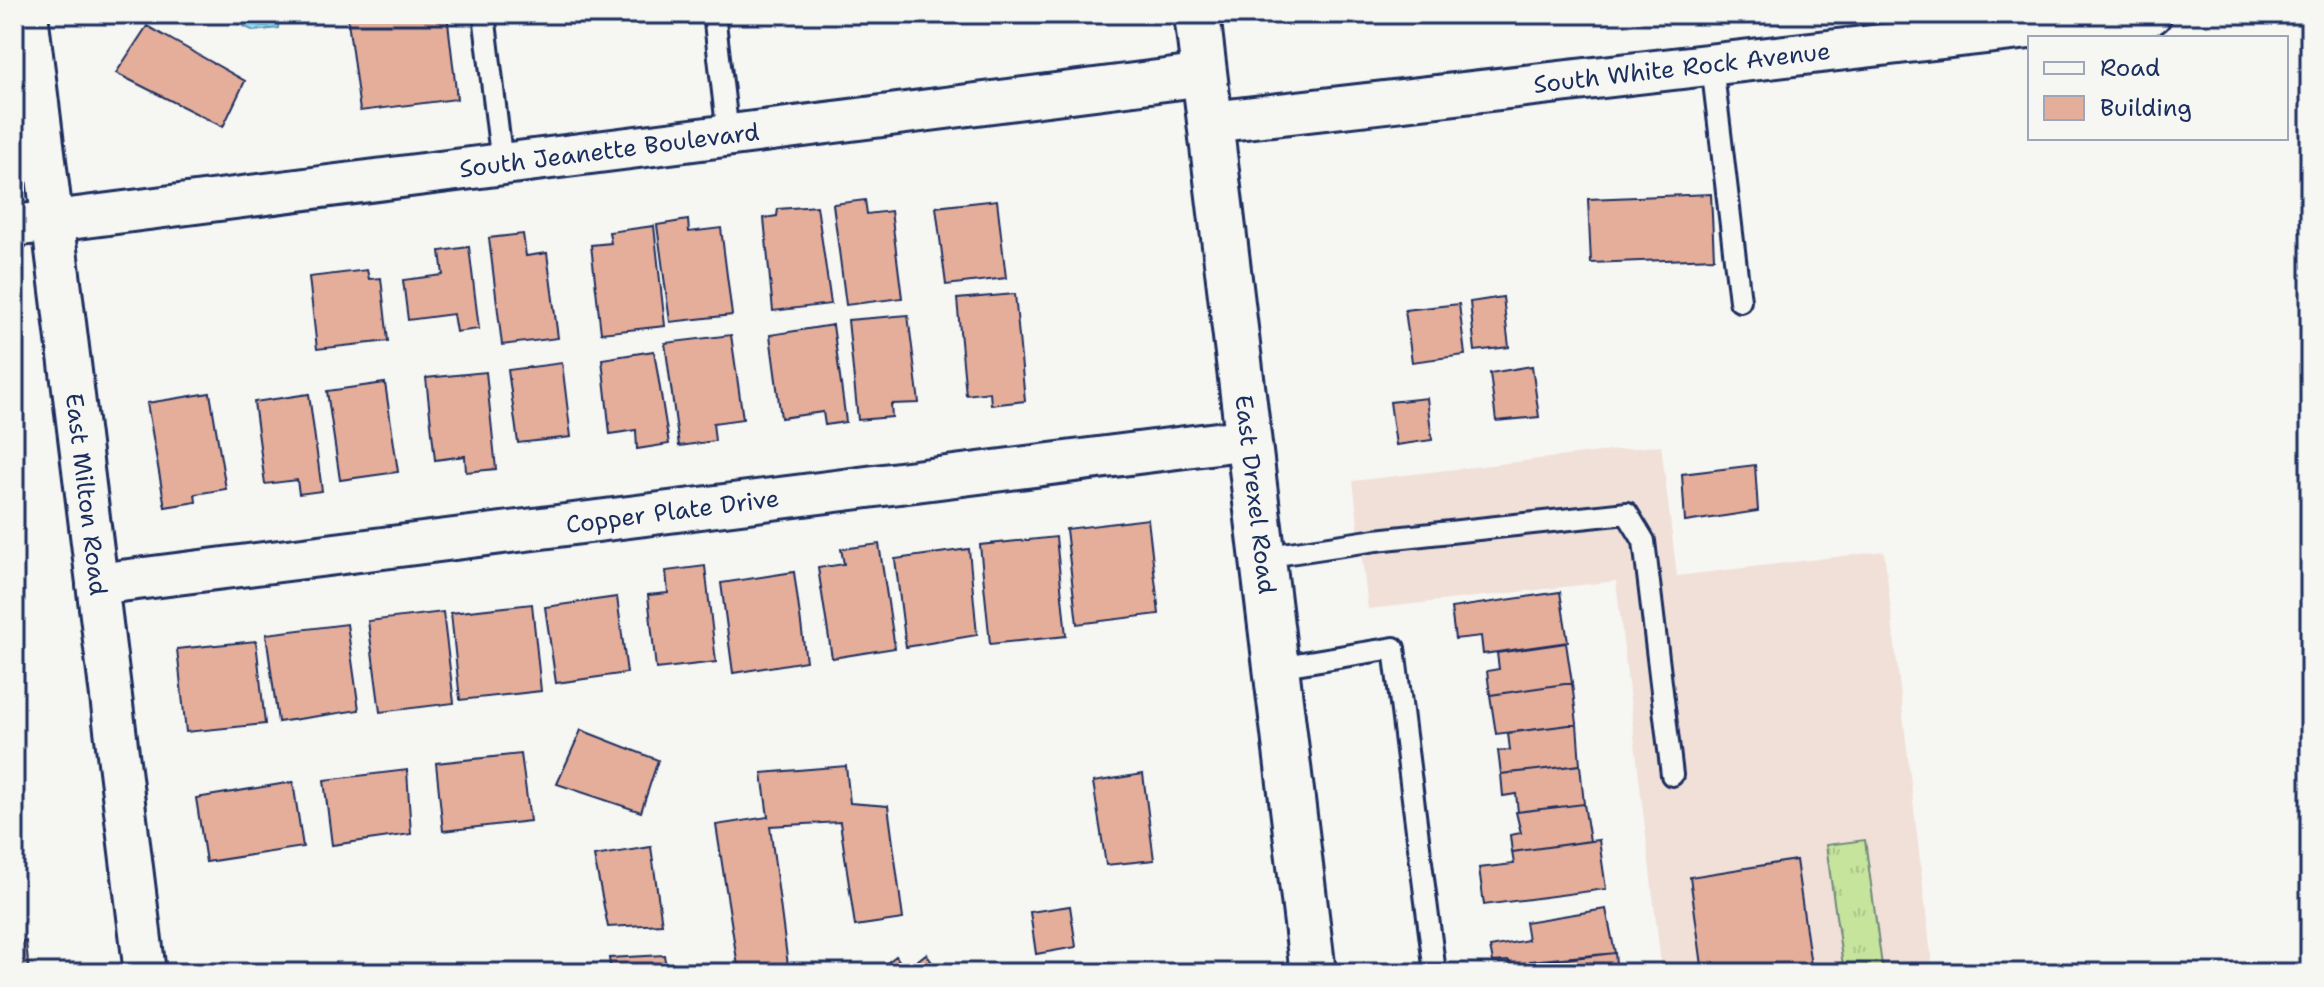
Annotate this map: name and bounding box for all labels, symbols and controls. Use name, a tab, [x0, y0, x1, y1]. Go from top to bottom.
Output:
street label: South White Rock Avenue	[1532, 35, 1832, 101]
legend	[2028, 36, 2288, 140]
text: Road	[2100, 52, 2160, 84]
text: Building	[2100, 92, 2192, 124]
street label: South Jeanette Boulevard	[457, 116, 761, 185]
street label: East Milton Road	[58, 391, 114, 597]
street label: East Drexel Road	[1227, 393, 1283, 596]
street label: Copper Plate Drive	[564, 482, 781, 541]

